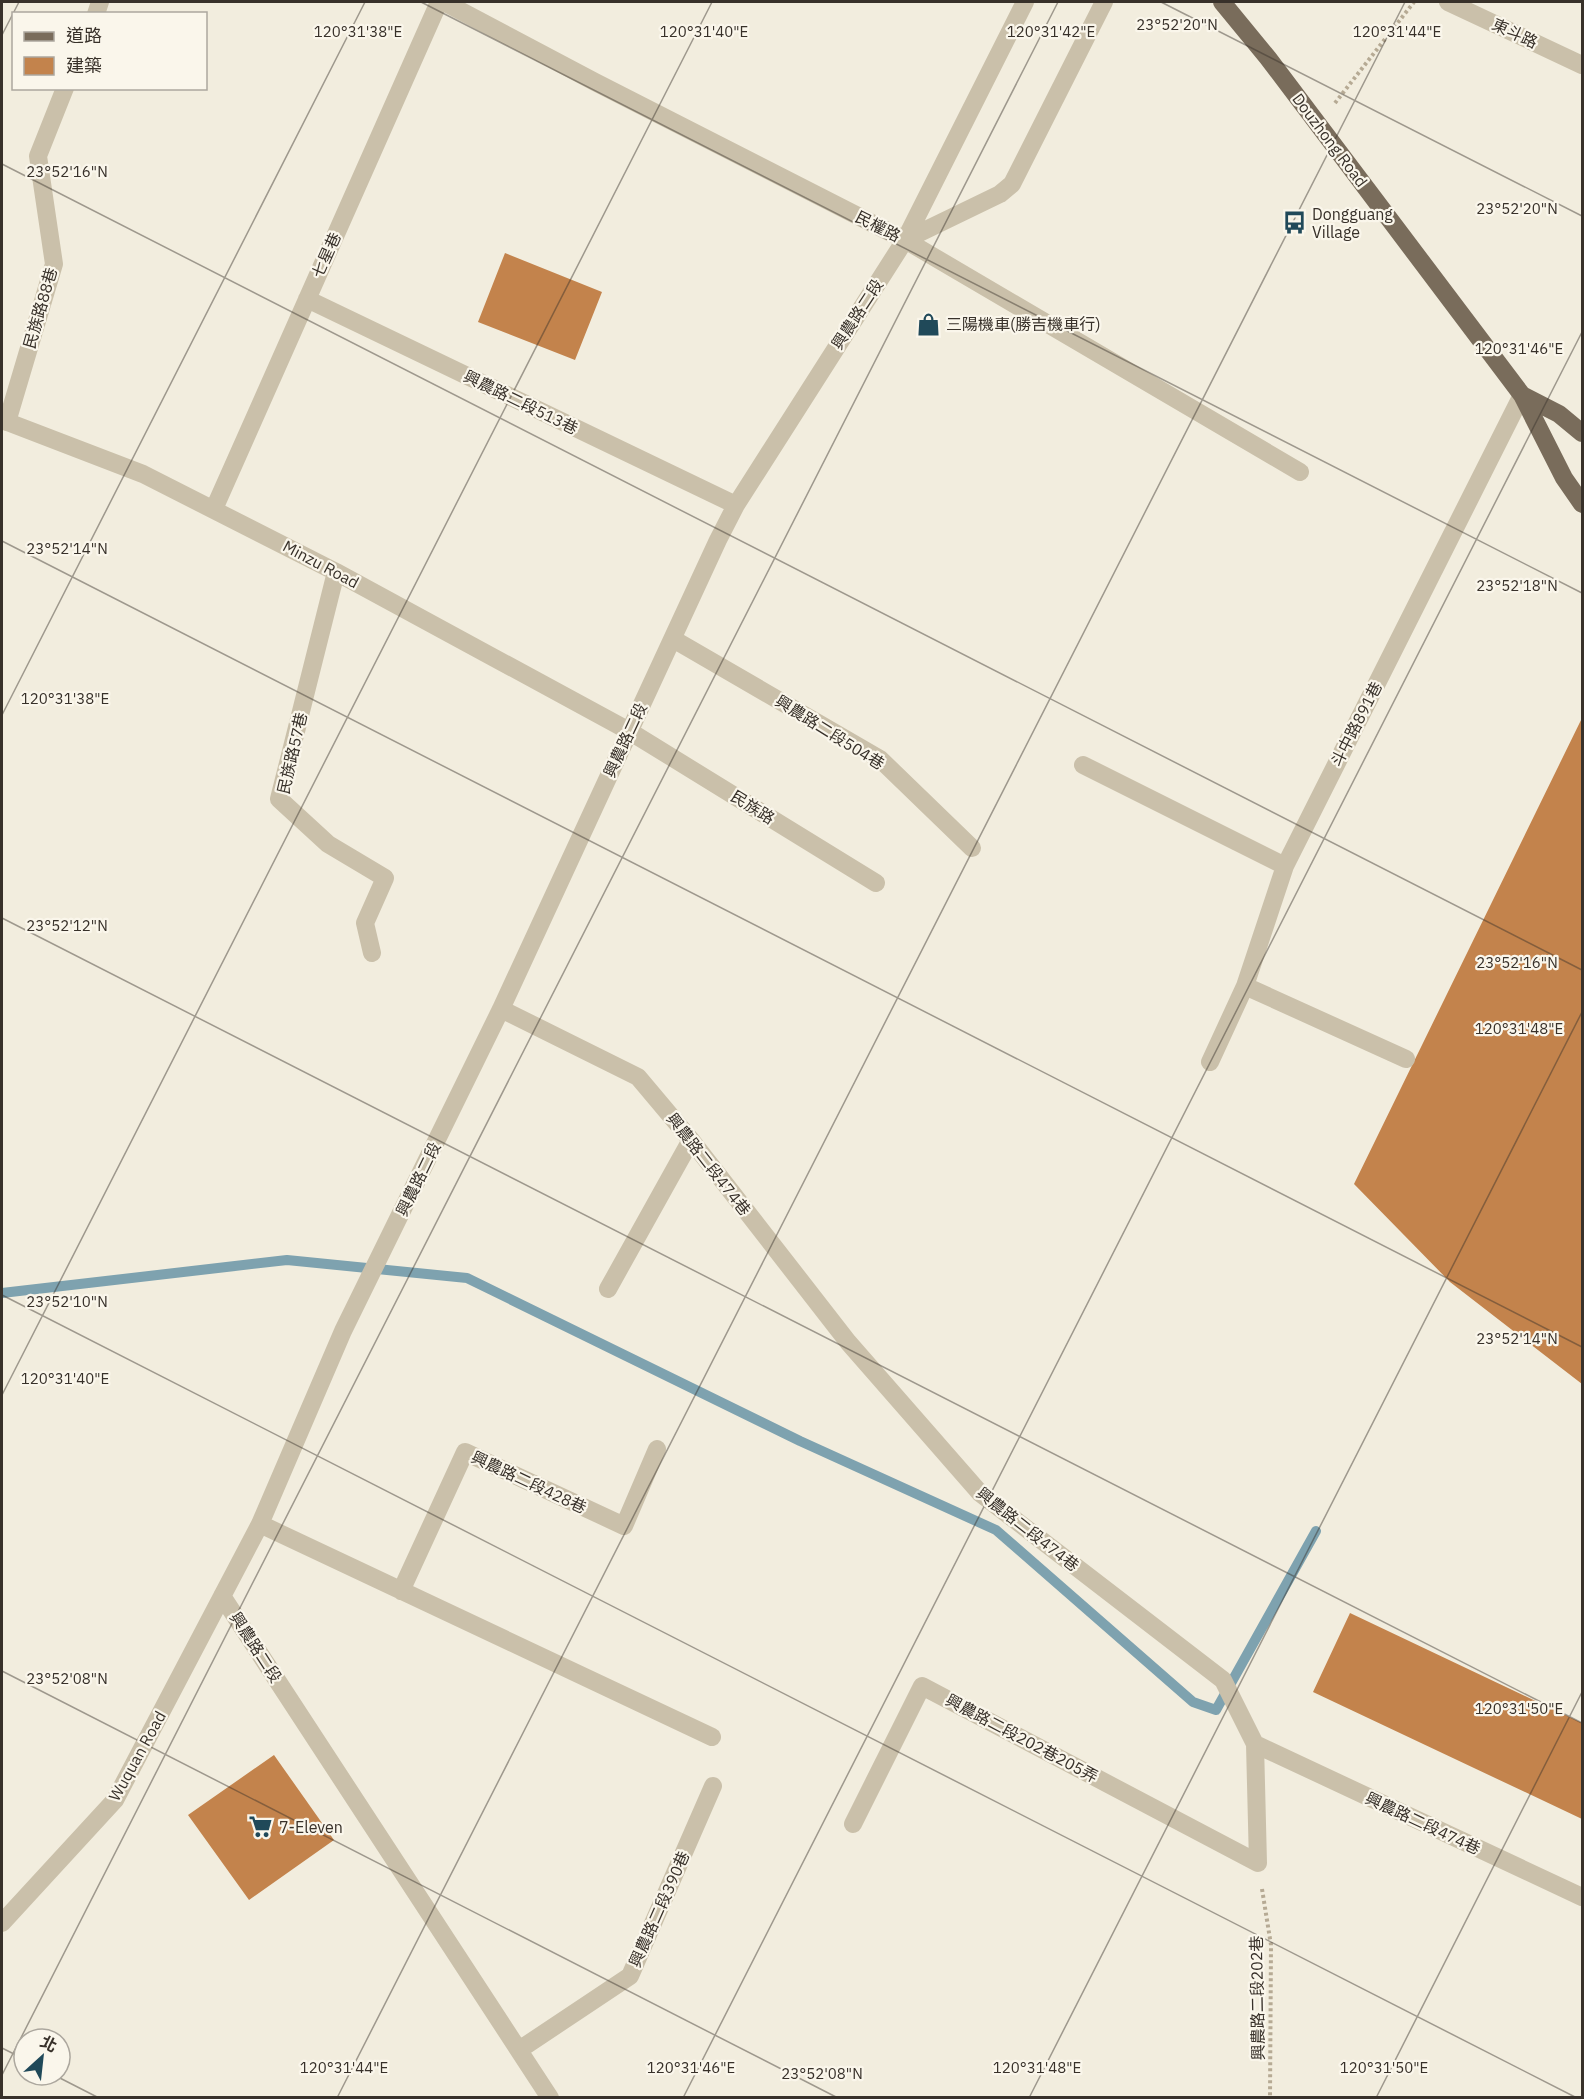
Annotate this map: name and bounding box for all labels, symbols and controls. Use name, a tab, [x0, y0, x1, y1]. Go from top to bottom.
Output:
legend	[12, 12, 207, 90]
street label: 東斗路	[1489, 14, 1541, 52]
text: 23°52'20"N	[1136, 15, 1218, 34]
text: 120°31'38"E	[314, 22, 402, 41]
text: 120°31'40"E	[660, 22, 748, 41]
text: 120°31'42"E	[1007, 22, 1095, 41]
text: 120°31'44"E	[1353, 22, 1441, 41]
text: 道路	[66, 24, 102, 47]
text: 建築	[66, 54, 102, 77]
street label: Douzhong Road	[1288, 89, 1372, 191]
text: 23°52'16"N	[26, 162, 108, 181]
text: 23°52'20"N	[1476, 199, 1558, 218]
place label: Dongguang Village	[1312, 204, 1393, 242]
street label: 民權路	[852, 206, 904, 246]
bus stop icon: Dongguang Village	[1281, 210, 1307, 236]
street label: 七星巷	[307, 229, 345, 281]
street label: 民族路88巷	[19, 265, 61, 351]
street label: 興農路二段	[827, 275, 887, 353]
shop icon: 三陽機車(勝吉機車行)	[915, 311, 941, 337]
place label: 三陽機車(勝吉機車行)	[946, 314, 1101, 334]
text: 120°31'46"E	[1475, 339, 1563, 358]
street label: 興農路二段513巷	[461, 366, 581, 438]
street label: Minzu Road	[280, 536, 362, 592]
text: 23°52'14"N	[26, 539, 108, 558]
text: 23°52'18"N	[1476, 576, 1558, 595]
street label: 斗中路891巷	[1326, 678, 1386, 770]
text: 120°31'38"E	[21, 689, 109, 708]
street label: 興農路二段504巷	[772, 690, 888, 774]
street label: 興農路二段	[599, 700, 651, 780]
street label: 民族路57巷	[273, 710, 311, 796]
street label: 民族路	[727, 786, 779, 828]
text: 23°52'12"N	[26, 916, 108, 935]
text: 23°52'16"N	[1476, 953, 1558, 972]
text: 120°31'48"E	[1475, 1019, 1563, 1038]
street label: 興農路二段474巷	[663, 1109, 755, 1219]
street label: 興農路二段	[391, 1139, 445, 1219]
text: 23°52'10"N	[26, 1292, 108, 1311]
text: 23°52'14"N	[1476, 1329, 1558, 1348]
text: 120°31'40"E	[21, 1369, 109, 1388]
street label: 興農路二段428巷	[468, 1447, 590, 1517]
street label: 興農路二段474巷	[973, 1483, 1083, 1575]
street label: 興農路二段	[226, 1608, 286, 1686]
text: 23°52'08"N	[26, 1669, 108, 1688]
street label: 興農路二段202巷205弄	[942, 1689, 1102, 1787]
text: 120°31'50"E	[1475, 1699, 1563, 1718]
street label: Wuquan Road	[104, 1707, 170, 1805]
street label: 興農路二段474巷	[1362, 1788, 1484, 1858]
supermarket icon: 7-Eleven	[248, 1814, 274, 1840]
place label: 7-Eleven	[279, 1817, 343, 1837]
street label: 興農路二段390巷	[624, 1848, 694, 1970]
street label: 興農路二段202巷	[1246, 1935, 1268, 2061]
north arrow	[12, 2027, 72, 2087]
text: 北	[37, 2031, 60, 2056]
text: 120°31'44"E	[300, 2058, 388, 2077]
text: 120°31'46"E	[647, 2058, 735, 2077]
text: 120°31'48"E	[993, 2058, 1081, 2077]
text: 120°31'50"E	[1340, 2058, 1428, 2077]
text: 23°52'08"N	[781, 2064, 863, 2083]

